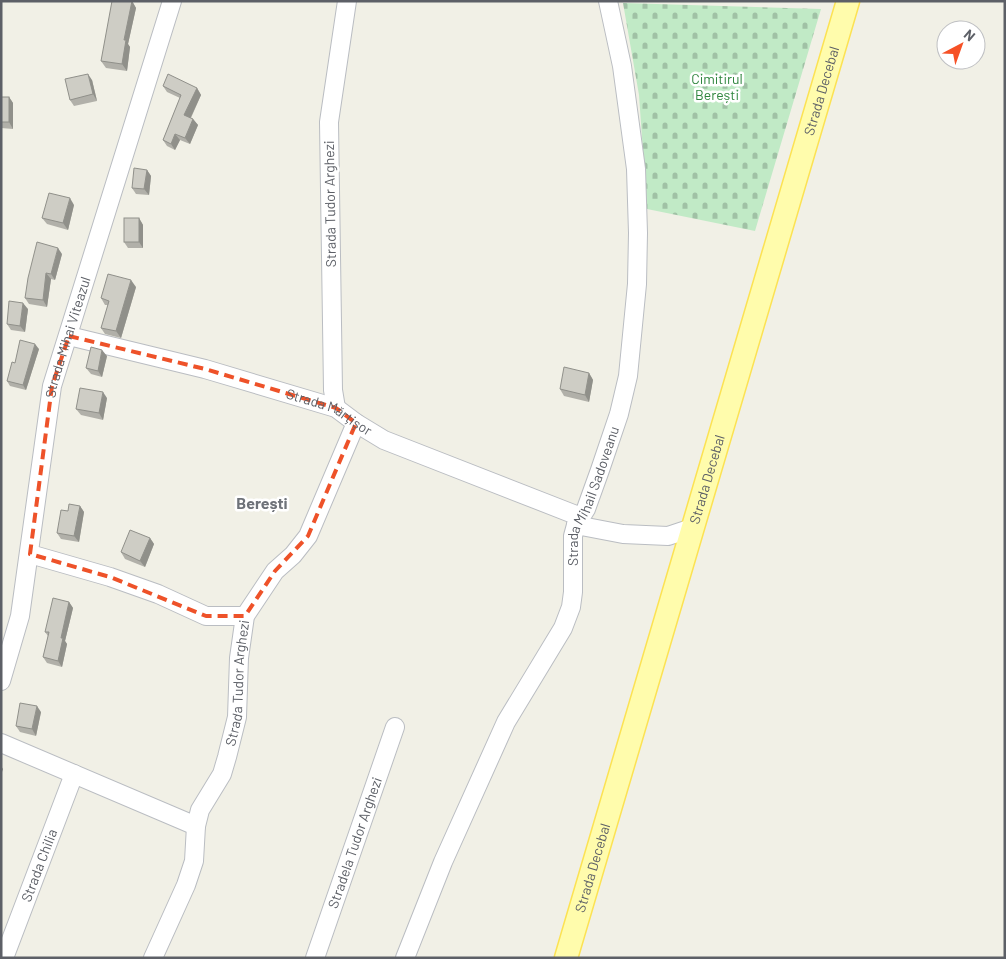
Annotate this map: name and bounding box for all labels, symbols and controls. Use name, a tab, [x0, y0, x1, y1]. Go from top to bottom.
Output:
north arrow	[936, 20, 986, 70]
text: N	[961, 25, 979, 44]
street label: Strada Decebal	[800, 44, 842, 137]
park label: Cimitirul Berești	[691, 70, 743, 103]
street label: Strada Tudor Arghezi	[320, 140, 339, 268]
street label: Strada Mihai Viteazul	[41, 274, 94, 399]
street label: Strada Mărțișor	[284, 385, 375, 439]
street label: Strada Mihail Sadoveanu	[564, 424, 622, 566]
street label: Strada Decebal	[685, 433, 728, 526]
district label: Berești	[236, 493, 288, 512]
street label: Strada Tudor Arghezi	[221, 619, 252, 748]
street label: Stradela Tudor Arghezi	[324, 775, 385, 910]
street label: Strada Decebal	[571, 821, 613, 914]
street label: Strada Chilia	[17, 826, 60, 904]

